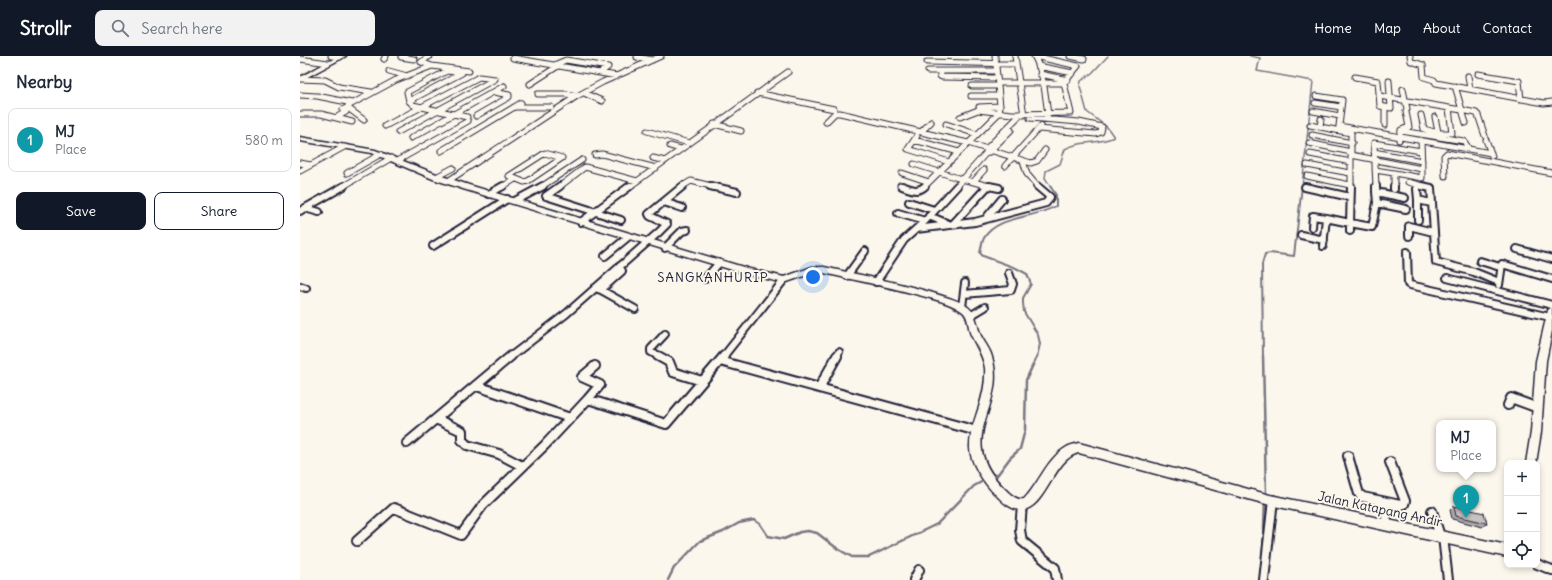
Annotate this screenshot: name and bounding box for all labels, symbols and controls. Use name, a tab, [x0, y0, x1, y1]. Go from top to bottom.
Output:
search box	[95, 10, 375, 46]
text: Strollr	[20, 16, 71, 40]
icon: search	[109, 17, 131, 39]
text: Search here	[141, 19, 223, 38]
text: Home	[1314, 19, 1352, 37]
text: Map	[1374, 19, 1401, 37]
text: About	[1423, 19, 1461, 37]
text: Contact	[1483, 19, 1532, 37]
text: Nearby	[16, 71, 72, 93]
text: MJ	[55, 122, 75, 141]
text: 1	[27, 132, 33, 149]
text: 580 m	[245, 132, 283, 149]
text: Place	[55, 141, 86, 158]
button: Save	[16, 192, 146, 230]
button: Share	[154, 192, 284, 230]
your location	[803, 267, 823, 287]
district label: SANGKANHURIP	[657, 269, 769, 286]
popup	[1436, 420, 1496, 472]
text: MJ	[1450, 428, 1470, 447]
text: Place	[1450, 447, 1482, 464]
map controls	[1504, 460, 1540, 568]
button: +	[1504, 460, 1540, 496]
pin: 1	[1453, 485, 1479, 518]
street label: Jalan Katapang Andir	[1316, 488, 1444, 531]
button: −	[1504, 496, 1540, 532]
button: locate	[1504, 532, 1540, 568]

